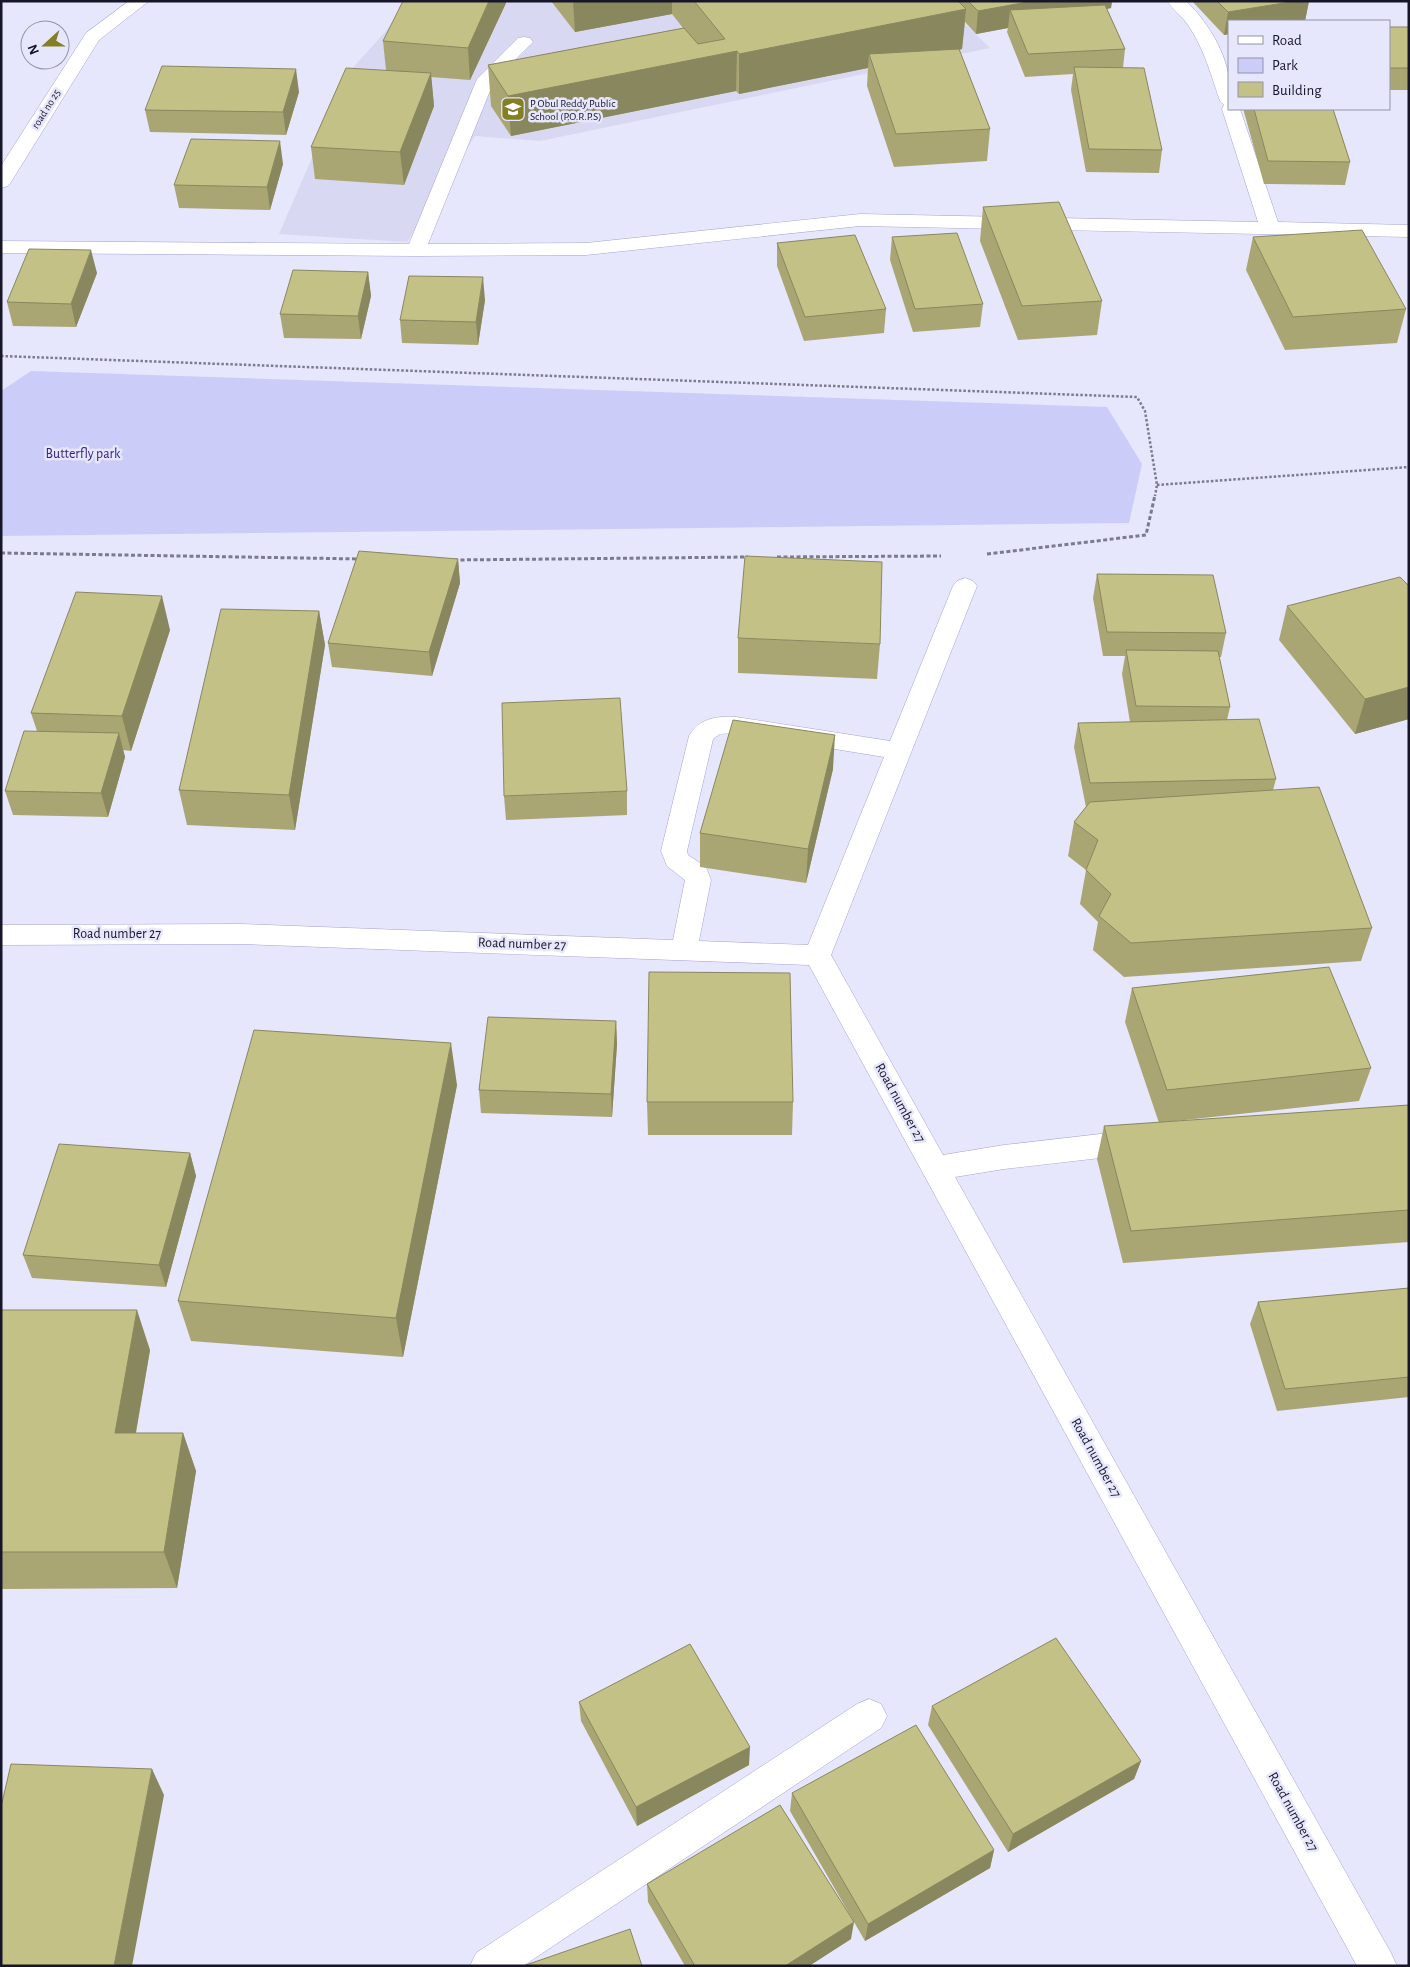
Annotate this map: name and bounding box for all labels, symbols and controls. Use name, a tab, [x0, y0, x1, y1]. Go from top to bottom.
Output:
north arrow	[20, 20, 70, 70]
legend	[1228, 20, 1390, 110]
text: Road	[1272, 33, 1302, 48]
text: N	[26, 42, 42, 56]
text: Park	[1272, 58, 1298, 73]
text: Building	[1272, 83, 1322, 98]
street label: road no 25	[30, 87, 63, 131]
school or university icon: P Obul Reddy Public School (P.O.R.P.S)	[500, 96, 526, 122]
place label: P Obul Reddy Public School (P.O.R.P.S)	[530, 98, 616, 122]
park label: Butterfly park	[46, 447, 121, 461]
street label: Road number 27	[73, 927, 161, 941]
street label: Road number 27	[478, 935, 567, 953]
street label: Road number 27	[872, 1061, 928, 1145]
street label: Road number 27	[1068, 1416, 1124, 1500]
street label: Road number 27	[1265, 1770, 1321, 1854]

